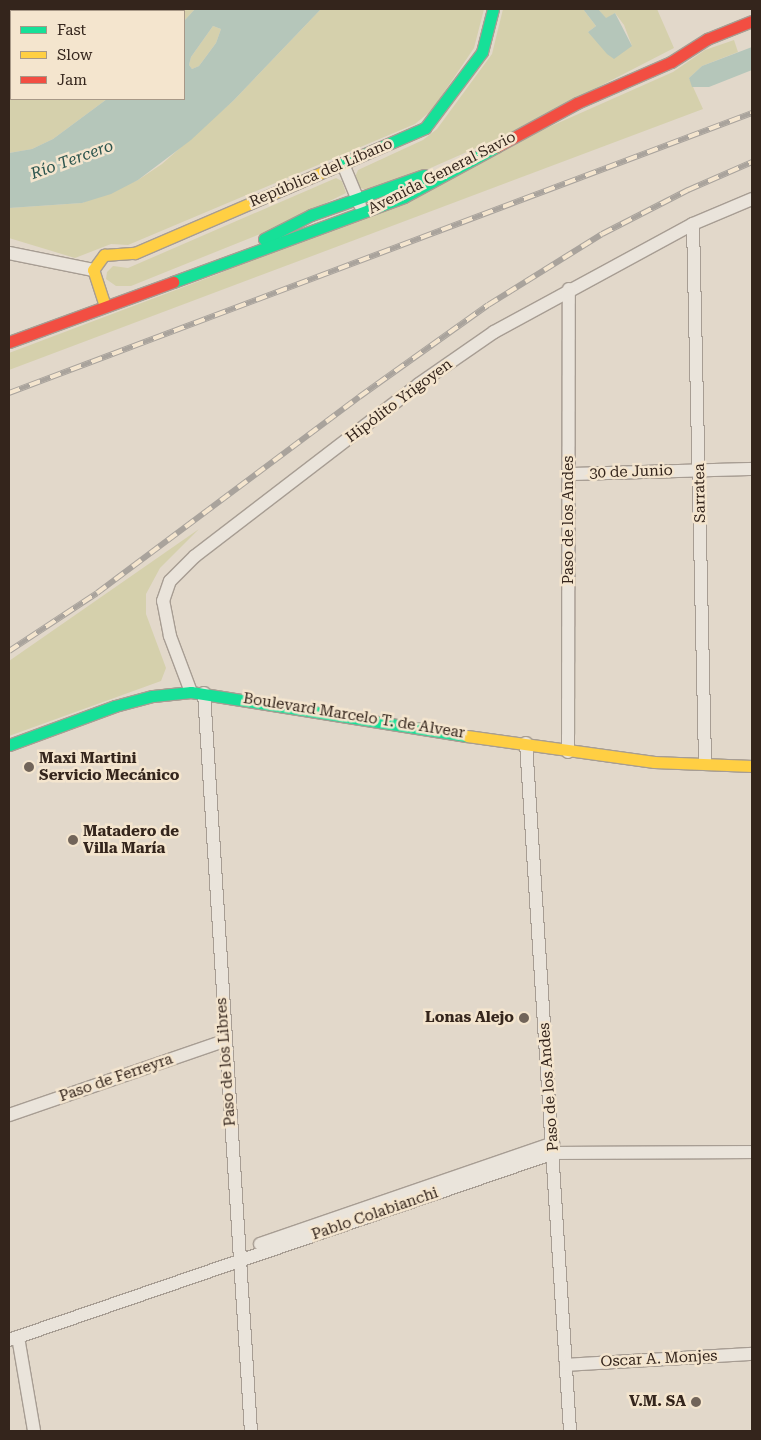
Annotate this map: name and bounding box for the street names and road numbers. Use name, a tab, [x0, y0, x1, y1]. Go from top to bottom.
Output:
street label: Avenida General Savio	[365, 128, 519, 218]
street label: República del Líbano	[247, 135, 395, 211]
street label: Hipólito Yrigoyen	[342, 355, 456, 447]
street label: Paso de los Andes	[560, 456, 578, 584]
street label: 30 de Junio	[589, 462, 673, 482]
street label: Sarratea	[690, 463, 710, 523]
street label: Boulevard Marcelo T. de Alvear	[242, 690, 466, 742]
street label: Paso de los Libres	[213, 997, 239, 1127]
street label: Paso de los Andes	[536, 1022, 562, 1152]
street label: Paso de Ferreyra	[57, 1050, 175, 1106]
street label: Pablo Colabianchi	[309, 1184, 441, 1244]
street label: Oscar A. Monjes	[600, 1347, 718, 1371]

